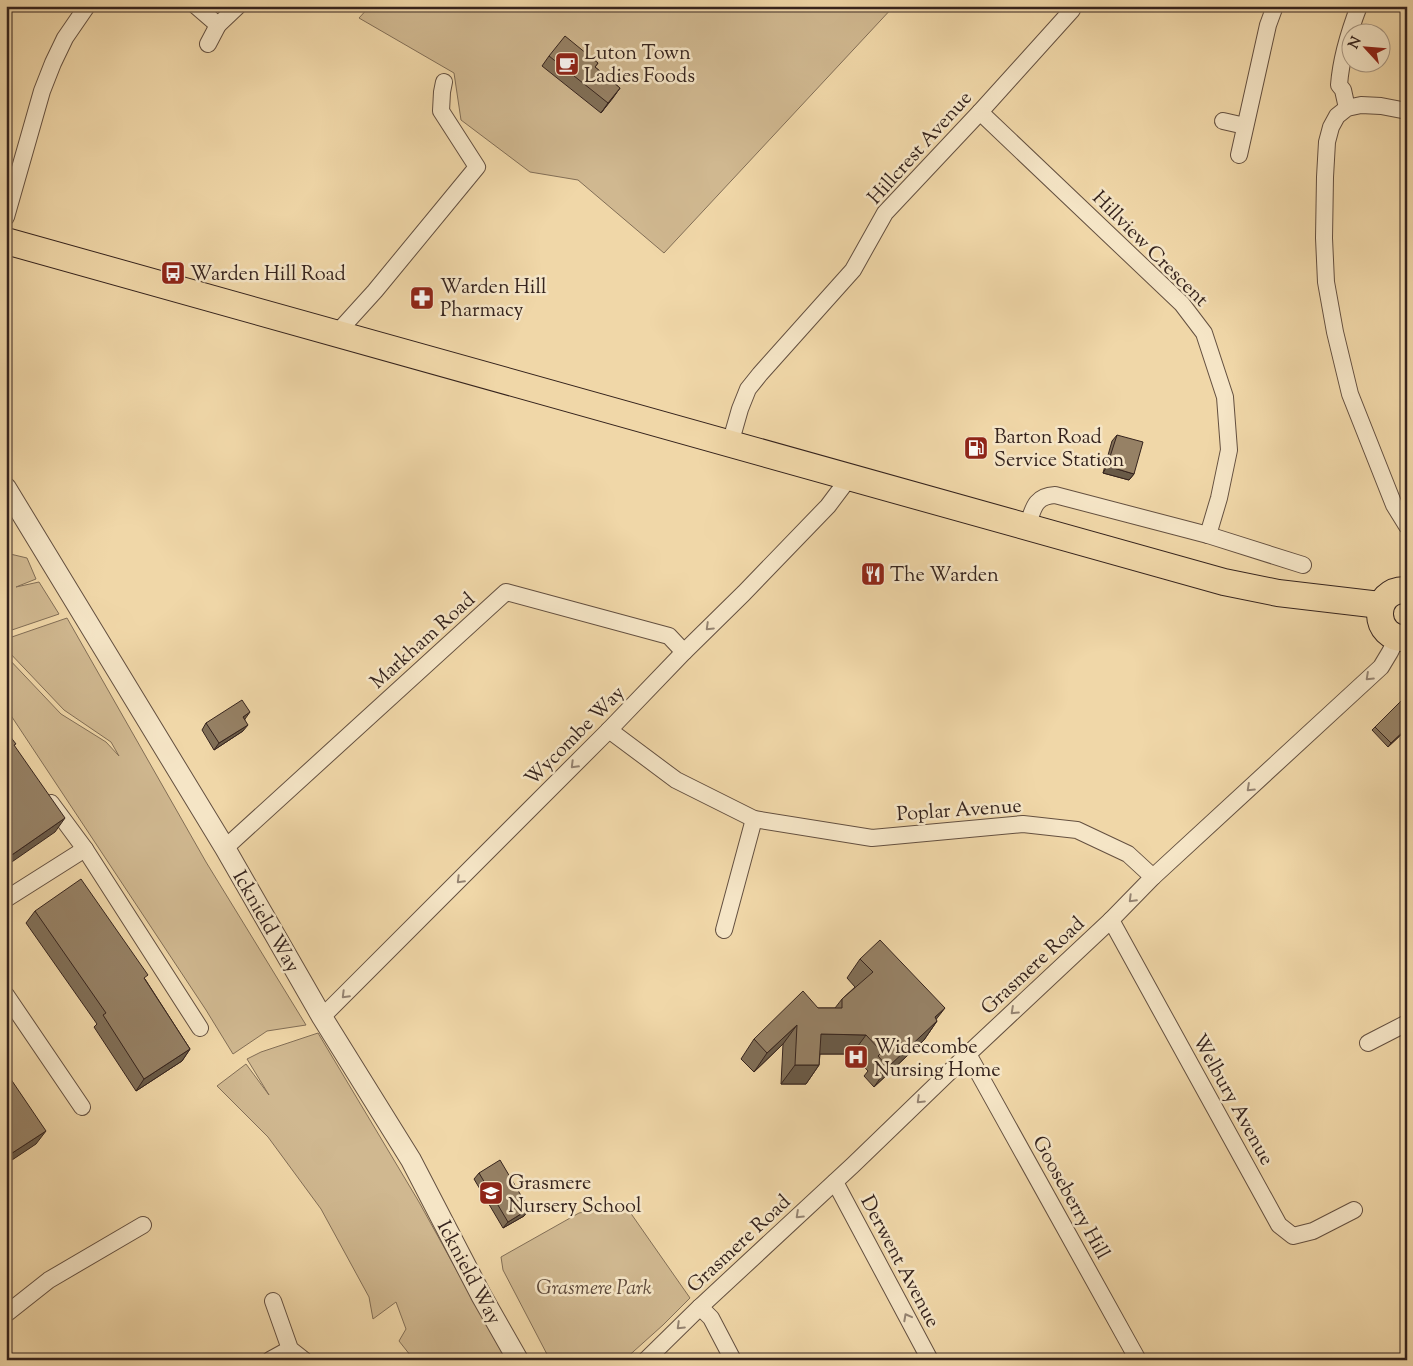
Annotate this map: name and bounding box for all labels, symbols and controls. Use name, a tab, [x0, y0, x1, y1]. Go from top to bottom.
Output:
north arrow	[1340, 22, 1390, 72]
text: N	[1345, 34, 1368, 53]
place label: Luton Town Ladies Foods	[584, 40, 695, 92]
cafe icon: Luton Town Ladies Foods	[554, 51, 580, 77]
street label: Hillcrest Avenue	[862, 85, 980, 212]
street label: Hillview Crescent	[1084, 185, 1214, 315]
bus stop icon: Warden Hill Road	[160, 260, 186, 286]
place label: Warden Hill Road	[190, 261, 346, 290]
place label: Warden Hill Pharmacy	[440, 274, 547, 326]
pharmacy icon: Warden Hill Pharmacy	[409, 285, 435, 311]
place label: Barton Road Service Station	[994, 424, 1125, 476]
fuel station icon: Barton Road Service Station	[963, 435, 989, 461]
restaurant icon: The Warden	[860, 561, 886, 587]
place label: The Warden	[890, 562, 999, 591]
street label: Markham Road	[365, 587, 483, 697]
one-way arrow	[706, 621, 715, 630]
one-way arrow	[1366, 671, 1375, 680]
street label: Wycombe Way	[519, 680, 633, 793]
one-way arrow	[571, 759, 580, 768]
one-way arrow	[1247, 782, 1256, 791]
street label: Poplar Avenue	[896, 793, 1023, 830]
street label: Icknield Way	[224, 866, 306, 979]
one-way arrow	[456, 874, 465, 883]
one-way arrow	[1128, 893, 1137, 902]
street label: Grasmere Road	[975, 911, 1092, 1023]
one-way arrow	[341, 989, 350, 998]
one-way arrow	[1010, 1005, 1019, 1014]
street label: Welbury Avenue	[1184, 1029, 1280, 1171]
place label: Widecombe Nursing Home	[874, 1034, 1000, 1086]
hospital icon: Widecombe Nursing Home	[843, 1044, 869, 1070]
one-way arrow	[917, 1094, 926, 1103]
street label: Gooseberry Hill	[1024, 1131, 1116, 1266]
place label: Grasmere Nursery School	[508, 1170, 642, 1222]
school or university icon: Grasmere Nursery School	[478, 1180, 504, 1206]
street label: Grasmere Road	[681, 1189, 798, 1301]
street label: Derwent Avenue	[852, 1191, 946, 1333]
one-way arrow	[796, 1209, 805, 1218]
street label: Icknield Way	[428, 1216, 507, 1330]
park label: Grasmere Park	[536, 1275, 652, 1304]
one-way arrow	[903, 1313, 913, 1322]
one-way arrow	[677, 1320, 686, 1329]

